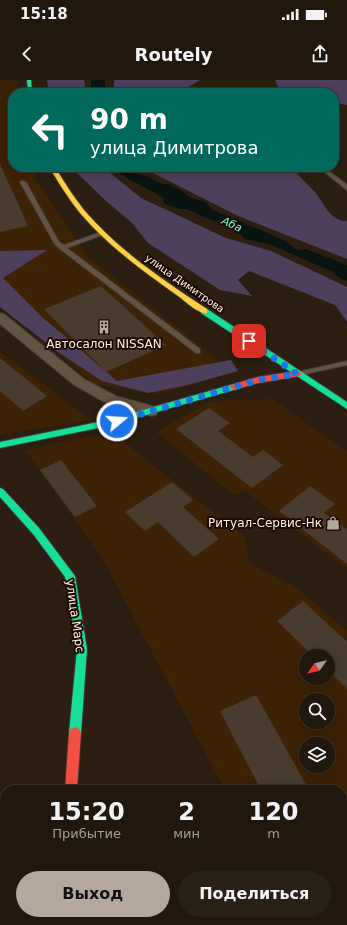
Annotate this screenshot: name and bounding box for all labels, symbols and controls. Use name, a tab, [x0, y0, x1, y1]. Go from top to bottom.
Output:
text: 15:18	[20, 5, 68, 23]
icon: back	[16, 43, 38, 65]
icon: share	[309, 43, 331, 65]
text: Routely	[135, 44, 212, 65]
text: 90 m	[90, 103, 168, 136]
icon: left	[24, 104, 76, 156]
text: улица Димитрова	[90, 137, 258, 158]
water label: Аба	[219, 214, 244, 235]
street label: улица Димитрова	[143, 252, 226, 315]
building icon: Автосалон NISSAN	[96, 319, 112, 335]
pin	[232, 324, 266, 358]
icon: arrive	[238, 330, 260, 352]
place label: Автосалон NISSAN	[46, 337, 162, 351]
position arrow	[96, 400, 138, 442]
shop icon: Ритуал-Сервис-Нк	[325, 515, 341, 531]
place label: Ритуал-Сервис-Нк	[208, 516, 322, 530]
street label: улица Марс	[63, 578, 87, 654]
north arrow	[299, 649, 335, 685]
map controls	[299, 649, 335, 773]
button: search	[299, 693, 335, 729]
button: layers	[299, 737, 335, 773]
text: 15:20	[48, 798, 125, 826]
text: 2	[178, 798, 195, 826]
text: 120	[248, 798, 299, 826]
text: Прибытие	[52, 826, 121, 841]
text: мин	[173, 826, 200, 841]
text: m	[267, 826, 280, 841]
button: Выход	[16, 871, 170, 917]
button: Поделиться	[178, 871, 331, 917]

